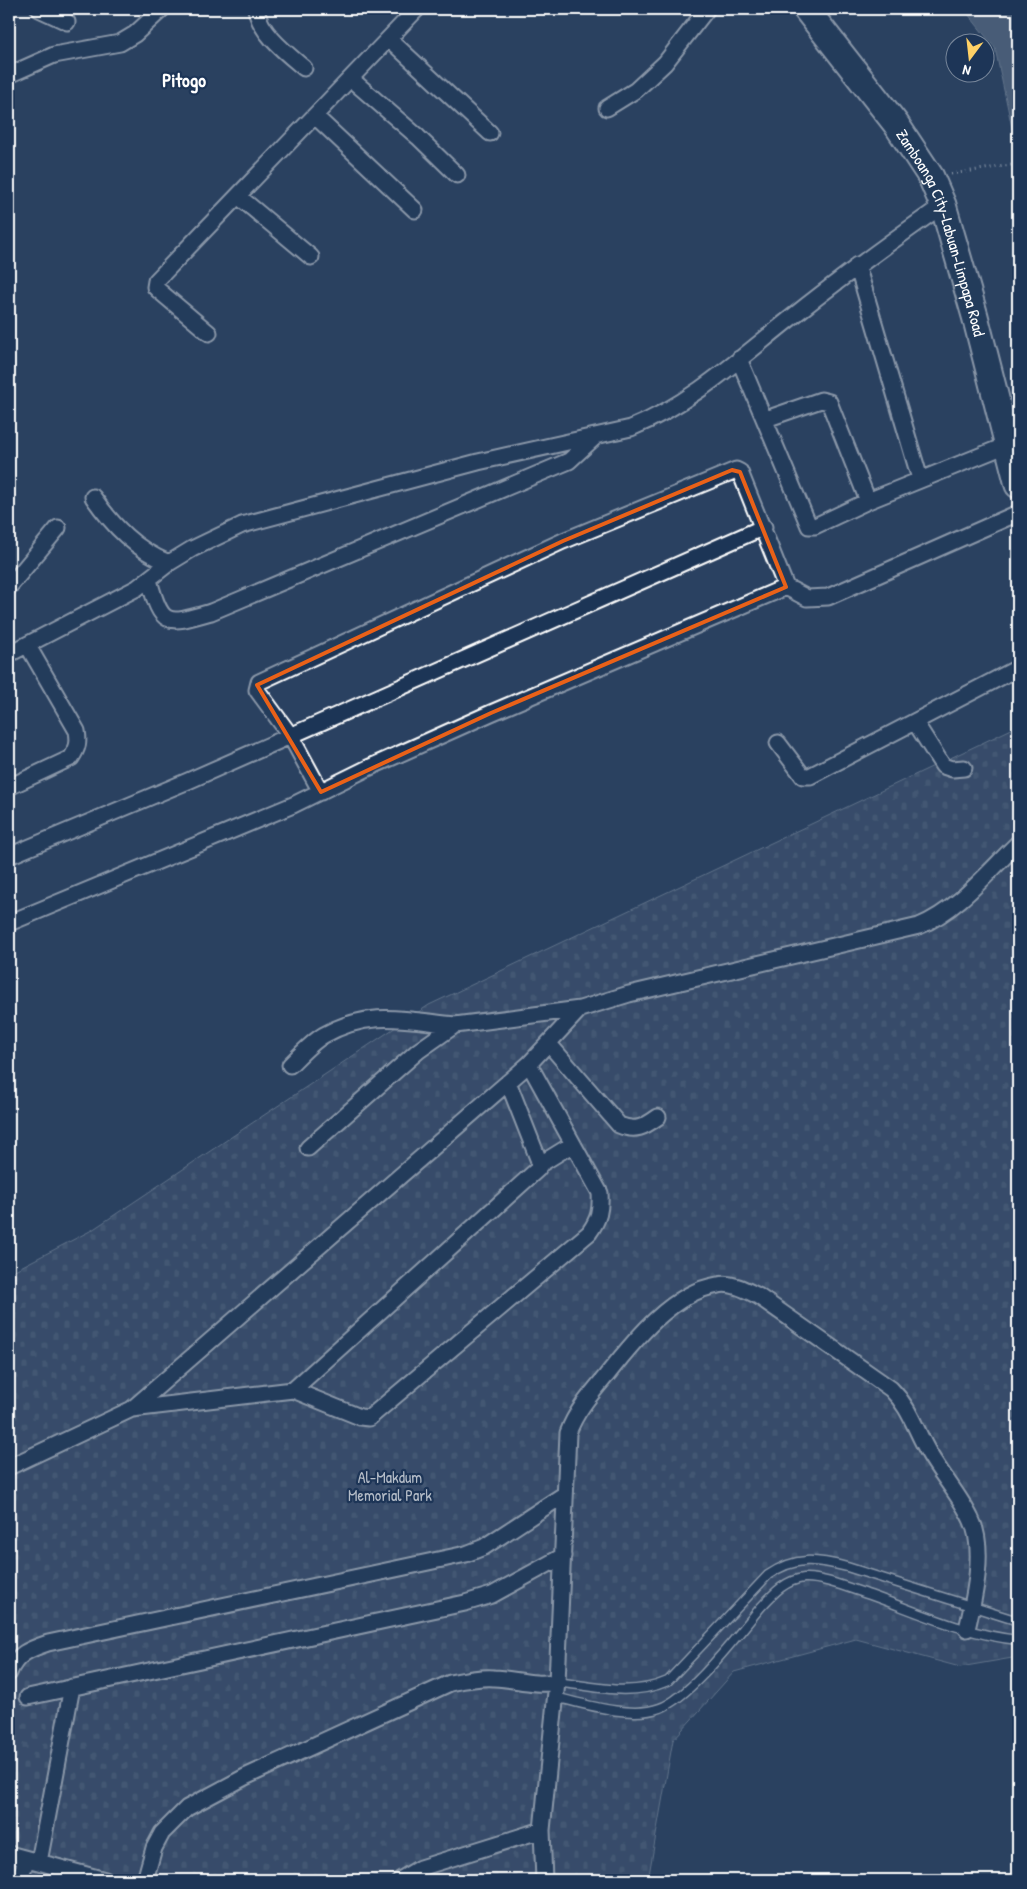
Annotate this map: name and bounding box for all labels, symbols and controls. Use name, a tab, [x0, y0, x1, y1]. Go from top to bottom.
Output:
north arrow	[944, 32, 994, 82]
text: N	[960, 61, 973, 81]
district label: Pitogo	[162, 67, 206, 94]
street label: Zamboanga City-Labuan-Limpapa Road	[891, 125, 991, 339]
park label: Al-Makdum Memorial Park	[348, 1466, 432, 1506]

